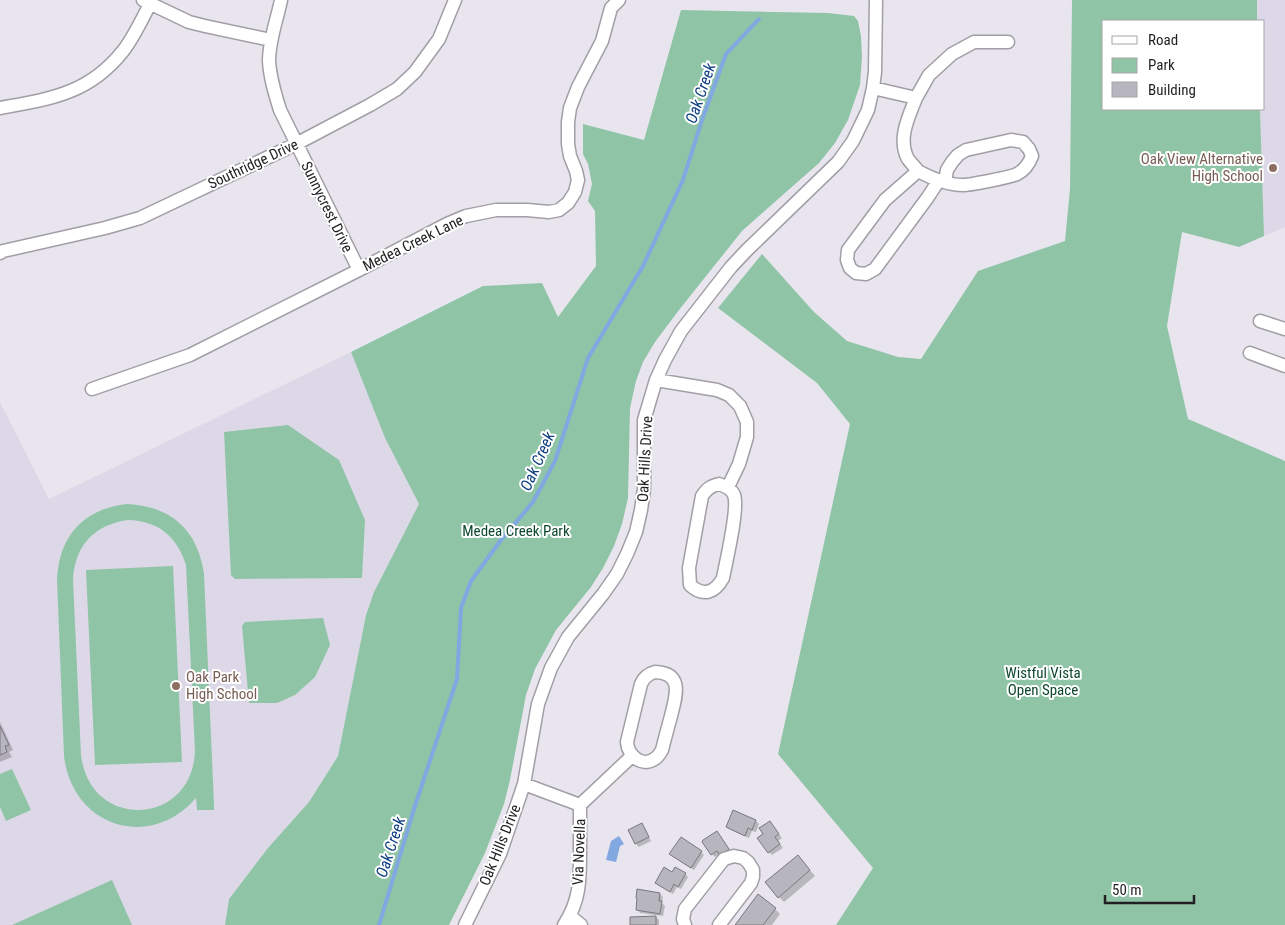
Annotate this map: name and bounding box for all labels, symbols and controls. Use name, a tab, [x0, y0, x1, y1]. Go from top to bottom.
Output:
legend	[1102, 20, 1265, 110]
text: Road	[1148, 31, 1178, 49]
text: Park	[1148, 56, 1175, 74]
water label: Oak Creek	[681, 60, 720, 126]
text: Building	[1148, 81, 1196, 99]
street label: Southridge Drive	[205, 135, 301, 193]
place label: Oak View Alternative High School	[1141, 150, 1263, 185]
street label: Sunnycrest Drive	[297, 159, 357, 255]
marker: Oak View Alternative High School	[1267, 162, 1279, 174]
street label: Medea Creek Lane	[360, 211, 466, 275]
street label: Oak Hills Drive	[634, 415, 656, 503]
water label: Oak Creek	[516, 428, 559, 494]
park label: Medea Creek Park	[462, 522, 570, 540]
park label: Wistful Vista Open Space	[1005, 664, 1081, 699]
place label: Oak Park High School	[186, 668, 257, 703]
marker: Oak Park High School	[170, 680, 182, 692]
street label: Oak Hills Drive	[476, 802, 524, 888]
water label: Oak Creek	[372, 814, 409, 880]
street label: Via Novella	[569, 818, 589, 886]
scale bar	[1105, 872, 1194, 904]
text: 50 m	[1112, 881, 1142, 899]

